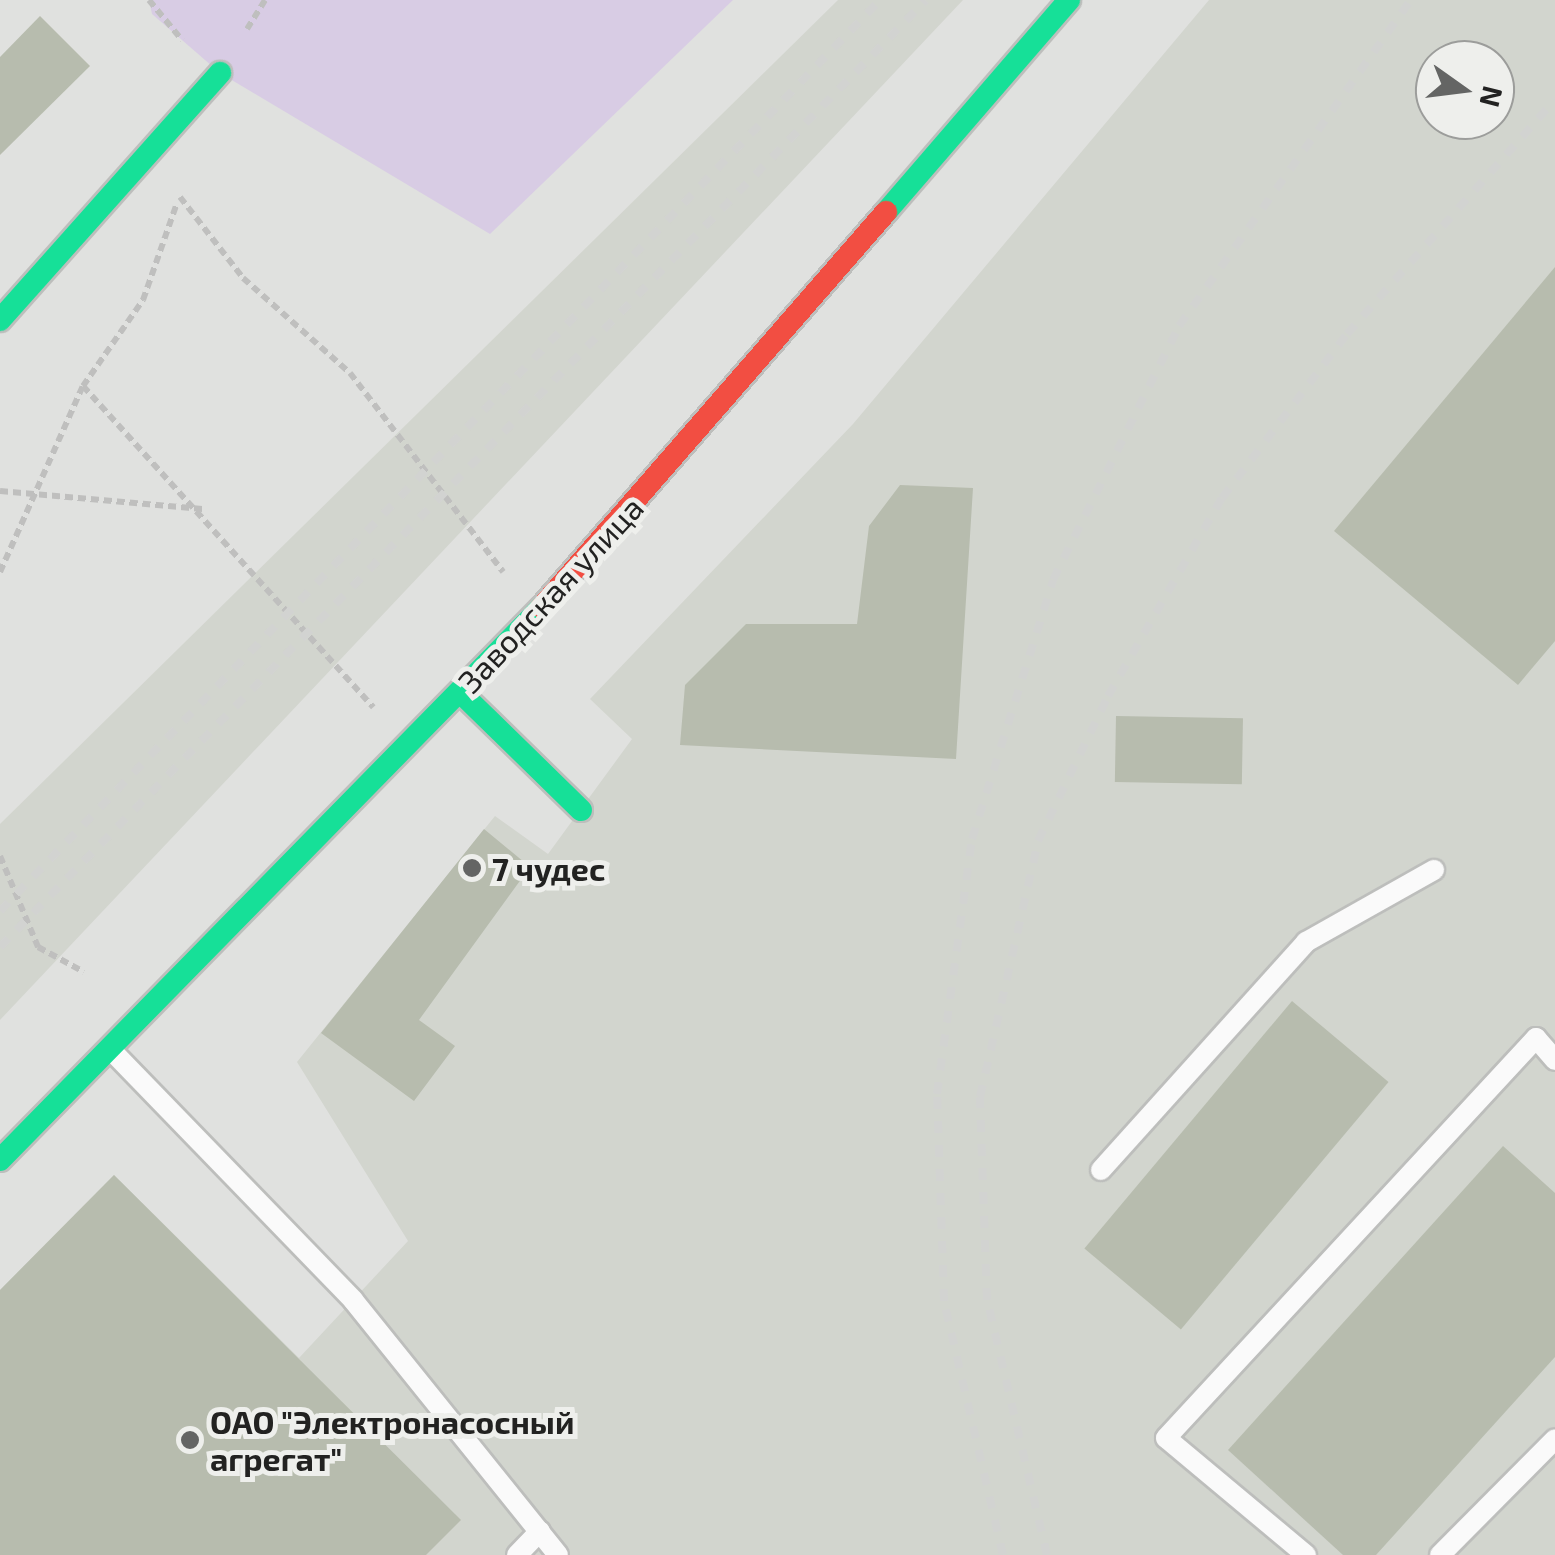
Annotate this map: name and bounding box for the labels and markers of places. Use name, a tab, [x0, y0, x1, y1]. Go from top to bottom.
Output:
place label: 7 чудес	[492, 849, 605, 887]
marker: 7 чудес	[461, 857, 483, 879]
place label: ОАО "Электронасосный агрегат"	[210, 1403, 575, 1478]
marker: ОАО "Электронасосный агрегат"	[179, 1429, 201, 1451]

